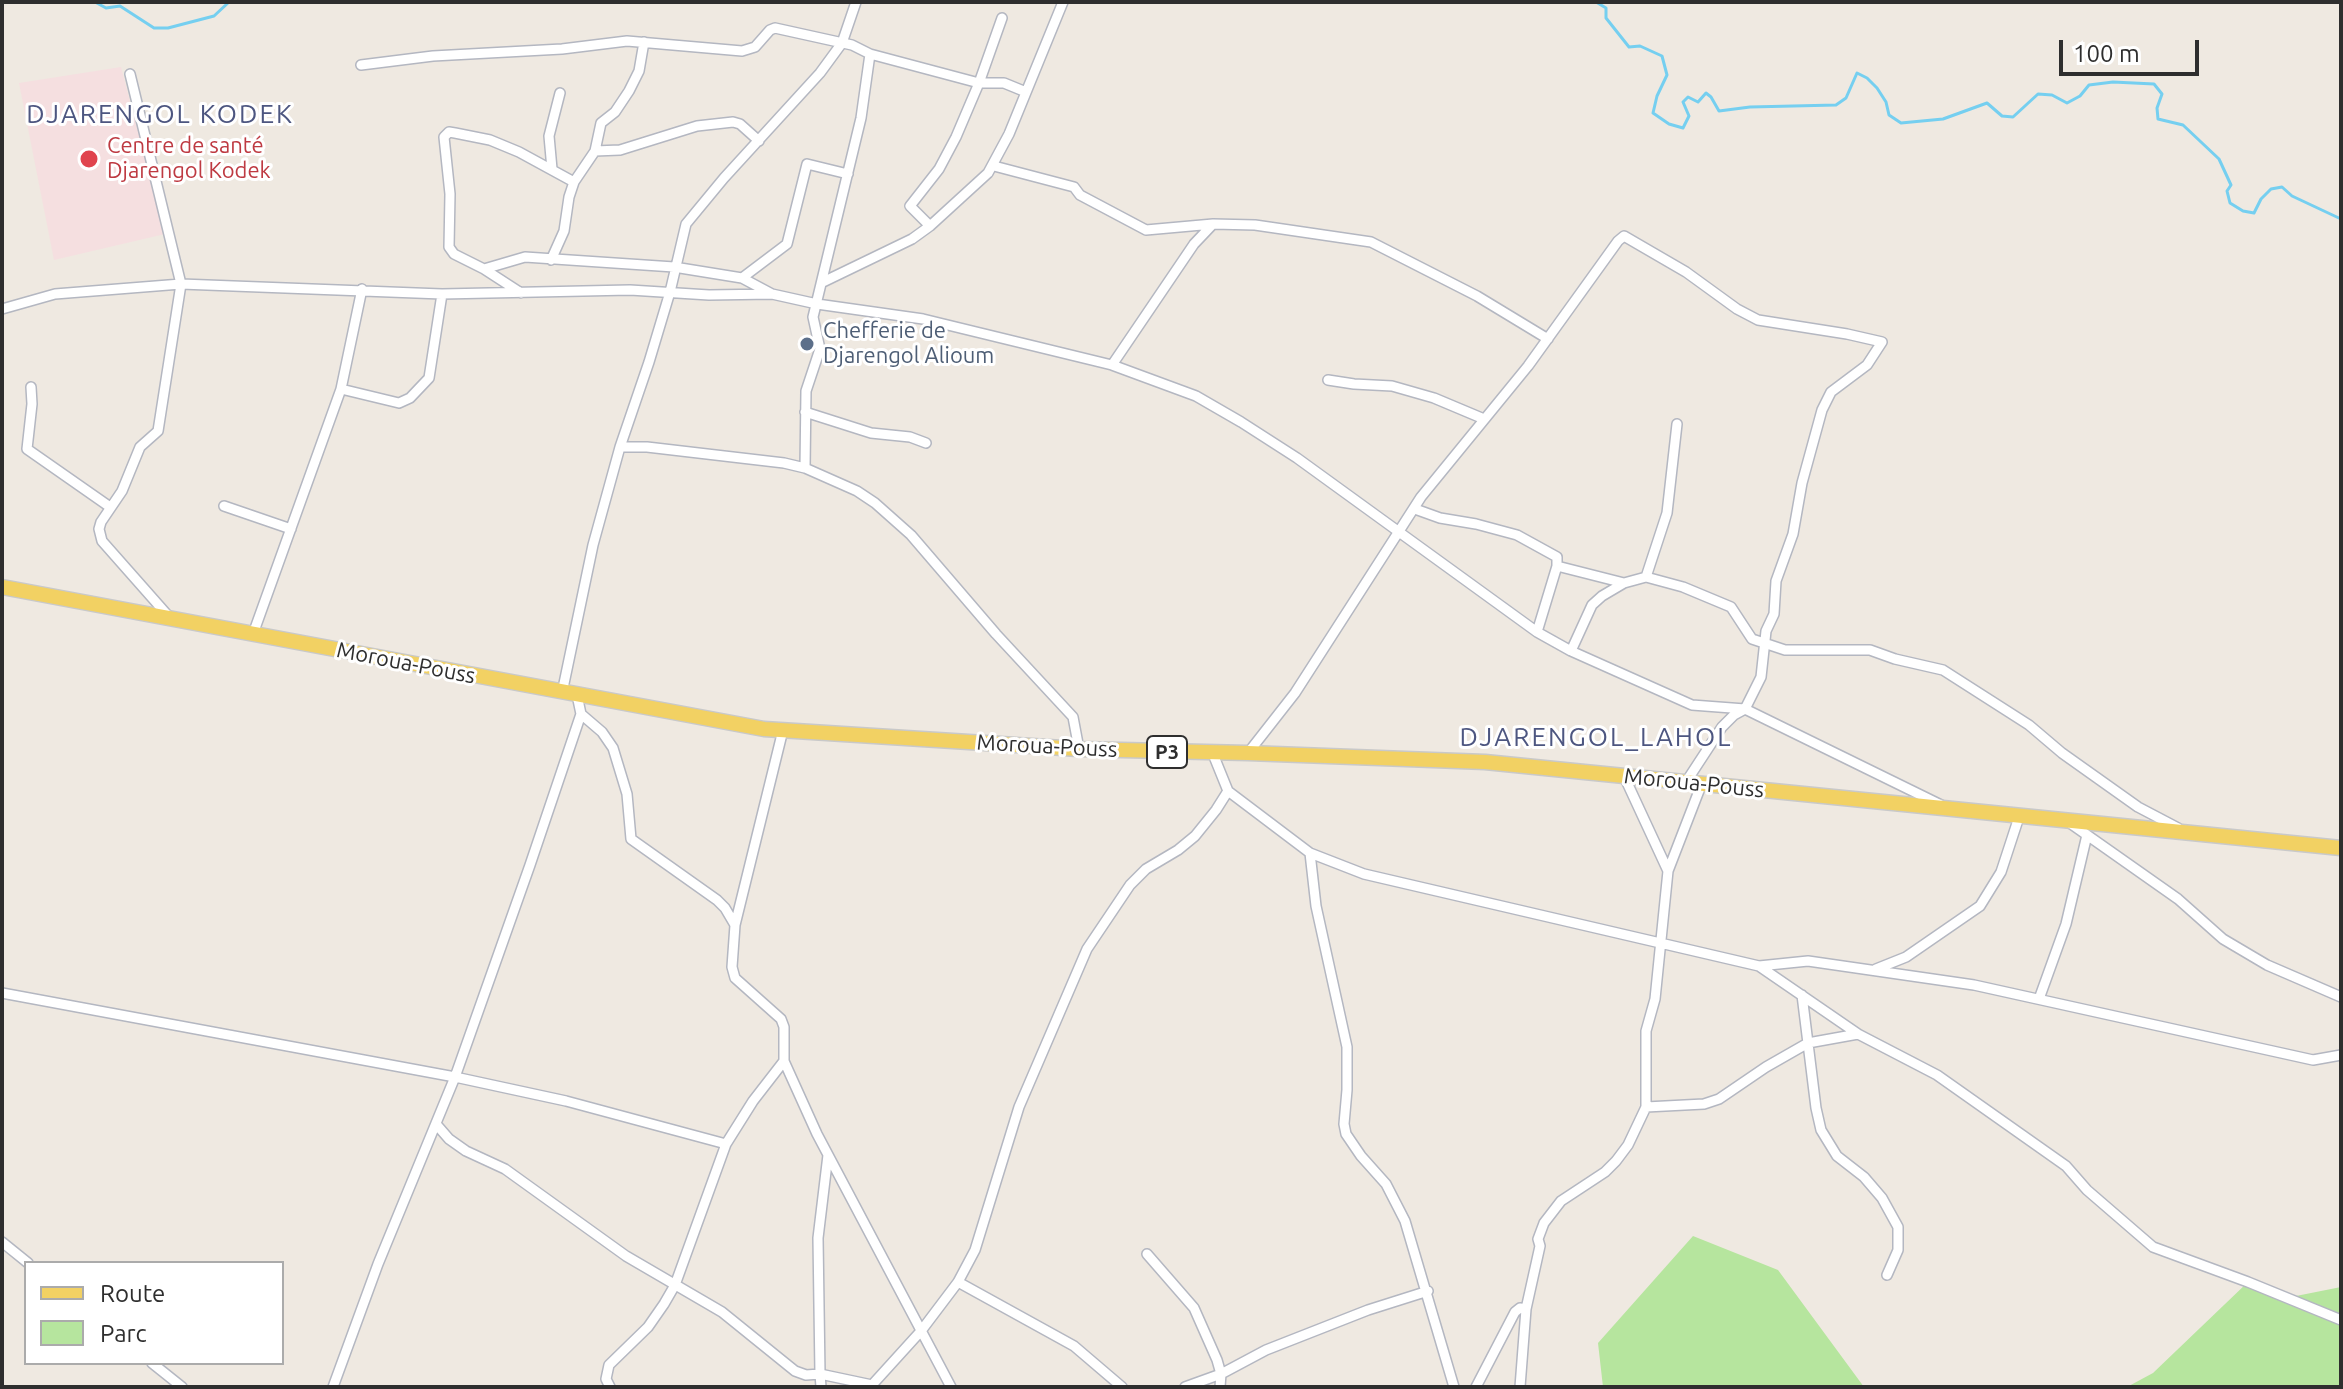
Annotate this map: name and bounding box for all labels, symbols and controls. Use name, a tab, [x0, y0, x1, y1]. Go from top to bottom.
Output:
scale bar	[2063, 24, 2203, 74]
text: 100 m	[2073, 40, 2140, 67]
district label: DJARENGOL KODEK	[26, 98, 294, 130]
place label: Centre de santé Djarengol Kodek	[107, 133, 271, 184]
marker: Centre de santé Djarengol Kodek	[78, 148, 100, 170]
place label: Chefferie de Djarengol Alioum	[823, 318, 994, 370]
marker: Chefferie de Djarengol Alioum	[798, 335, 816, 353]
street label: Moroua-Pouss	[334, 637, 478, 689]
district label: DJARENGOL_LAHOL	[1460, 721, 1732, 753]
street label: Moroua-Pouss	[976, 729, 1118, 763]
road number: P3	[1147, 736, 1187, 768]
street label: Moroua-Pouss	[1623, 763, 1765, 803]
legend	[24, 1261, 284, 1365]
text: Route	[100, 1280, 165, 1307]
text: Parc	[100, 1320, 147, 1347]

